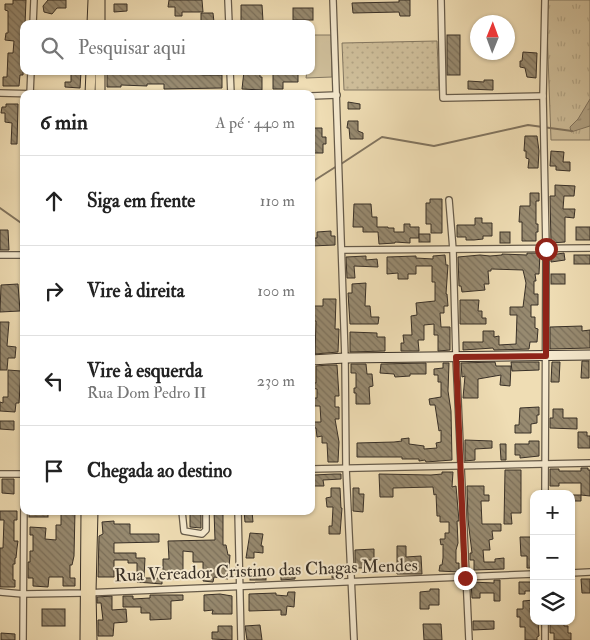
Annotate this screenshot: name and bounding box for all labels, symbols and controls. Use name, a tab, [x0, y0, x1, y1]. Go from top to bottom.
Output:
north arrow	[470, 15, 515, 60]
search box	[20, 20, 315, 75]
icon: search	[38, 34, 66, 62]
text: Pesquisar aqui	[78, 36, 186, 60]
text: 6 min	[40, 109, 88, 136]
text: A pé · 440 m	[216, 113, 295, 133]
icon: ahead	[40, 187, 68, 215]
text: Siga em frente	[87, 189, 195, 213]
text: 110 m	[260, 191, 295, 211]
route start	[535, 238, 558, 261]
icon: right	[40, 277, 68, 305]
text: Vire à direita	[87, 279, 184, 303]
text: 100 m	[257, 281, 295, 301]
text: Vire à esquerda	[87, 359, 202, 383]
icon: left	[40, 367, 68, 395]
text: 230 m	[257, 371, 295, 391]
text: Rua Dom Pedro II	[87, 383, 206, 403]
icon: arrive	[40, 457, 68, 485]
text: Chegada ao destino	[87, 459, 232, 483]
map controls	[530, 490, 575, 625]
button: +	[530, 490, 575, 535]
button: −	[530, 535, 575, 580]
street label: Rua Vereador Cristino das Chagas Mendes	[114, 554, 418, 587]
route end	[454, 567, 477, 590]
button: layers	[530, 580, 575, 625]

